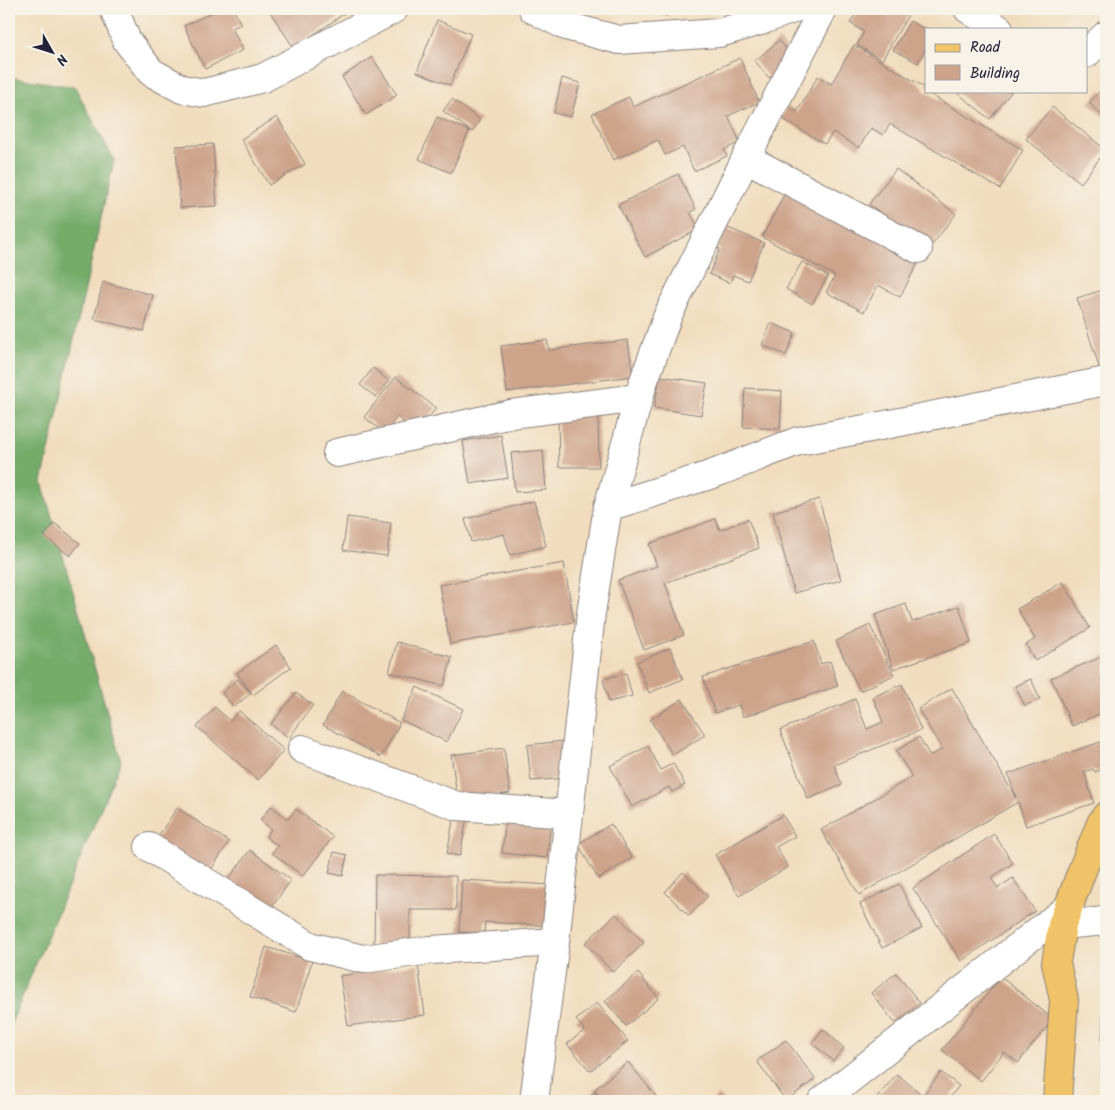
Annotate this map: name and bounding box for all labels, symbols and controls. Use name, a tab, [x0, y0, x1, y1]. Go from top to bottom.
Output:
north arrow	[28, 28, 78, 78]
legend	[925, 28, 1088, 92]
text: Road	[970, 36, 1001, 60]
text: N	[50, 49, 73, 70]
text: Building	[970, 62, 1020, 86]

